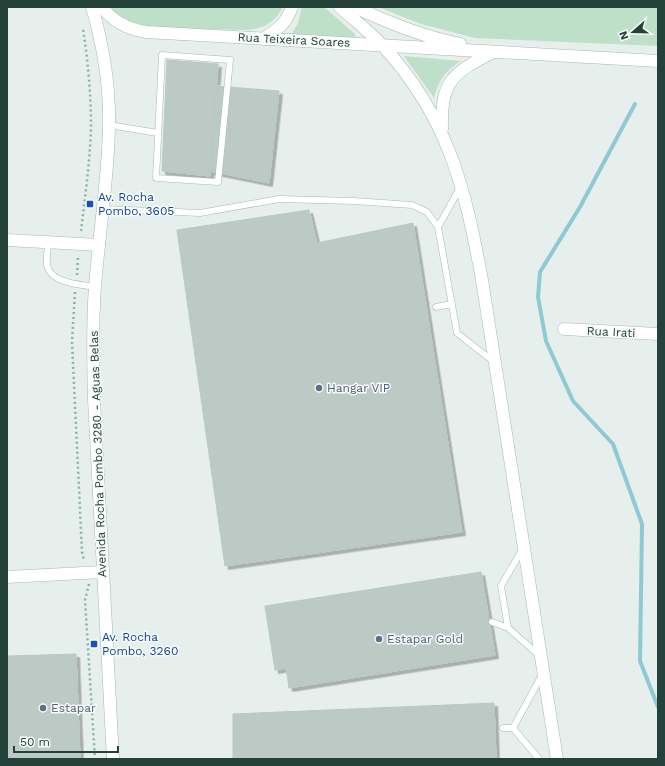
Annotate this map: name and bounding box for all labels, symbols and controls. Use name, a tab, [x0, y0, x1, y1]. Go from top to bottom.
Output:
north arrow	[613, 12, 653, 52]
text: N	[617, 29, 632, 41]
street label: Rua Teixeira Soares	[237, 30, 351, 50]
place label: Av. Rocha Pombo, 3605	[98, 190, 174, 218]
marker: Av. Rocha Pombo, 3605	[85, 199, 95, 209]
street label: Rua Irati	[586, 324, 636, 340]
street label: Avenida Rocha Pombo 3280 - Aguas Belas	[87, 330, 109, 578]
place label: Hangar VIP	[327, 381, 390, 395]
marker: Hangar VIP	[314, 383, 324, 393]
place label: Av. Rocha Pombo, 3260	[102, 630, 178, 658]
place label: Estapar Gold	[387, 632, 463, 646]
marker: Estapar Gold	[374, 634, 384, 644]
marker: Av. Rocha Pombo, 3260	[89, 639, 99, 649]
place label: Estapar	[51, 701, 96, 715]
marker: Estapar	[38, 703, 48, 713]
scale bar	[14, 728, 118, 754]
text: 50 m	[20, 735, 50, 749]

